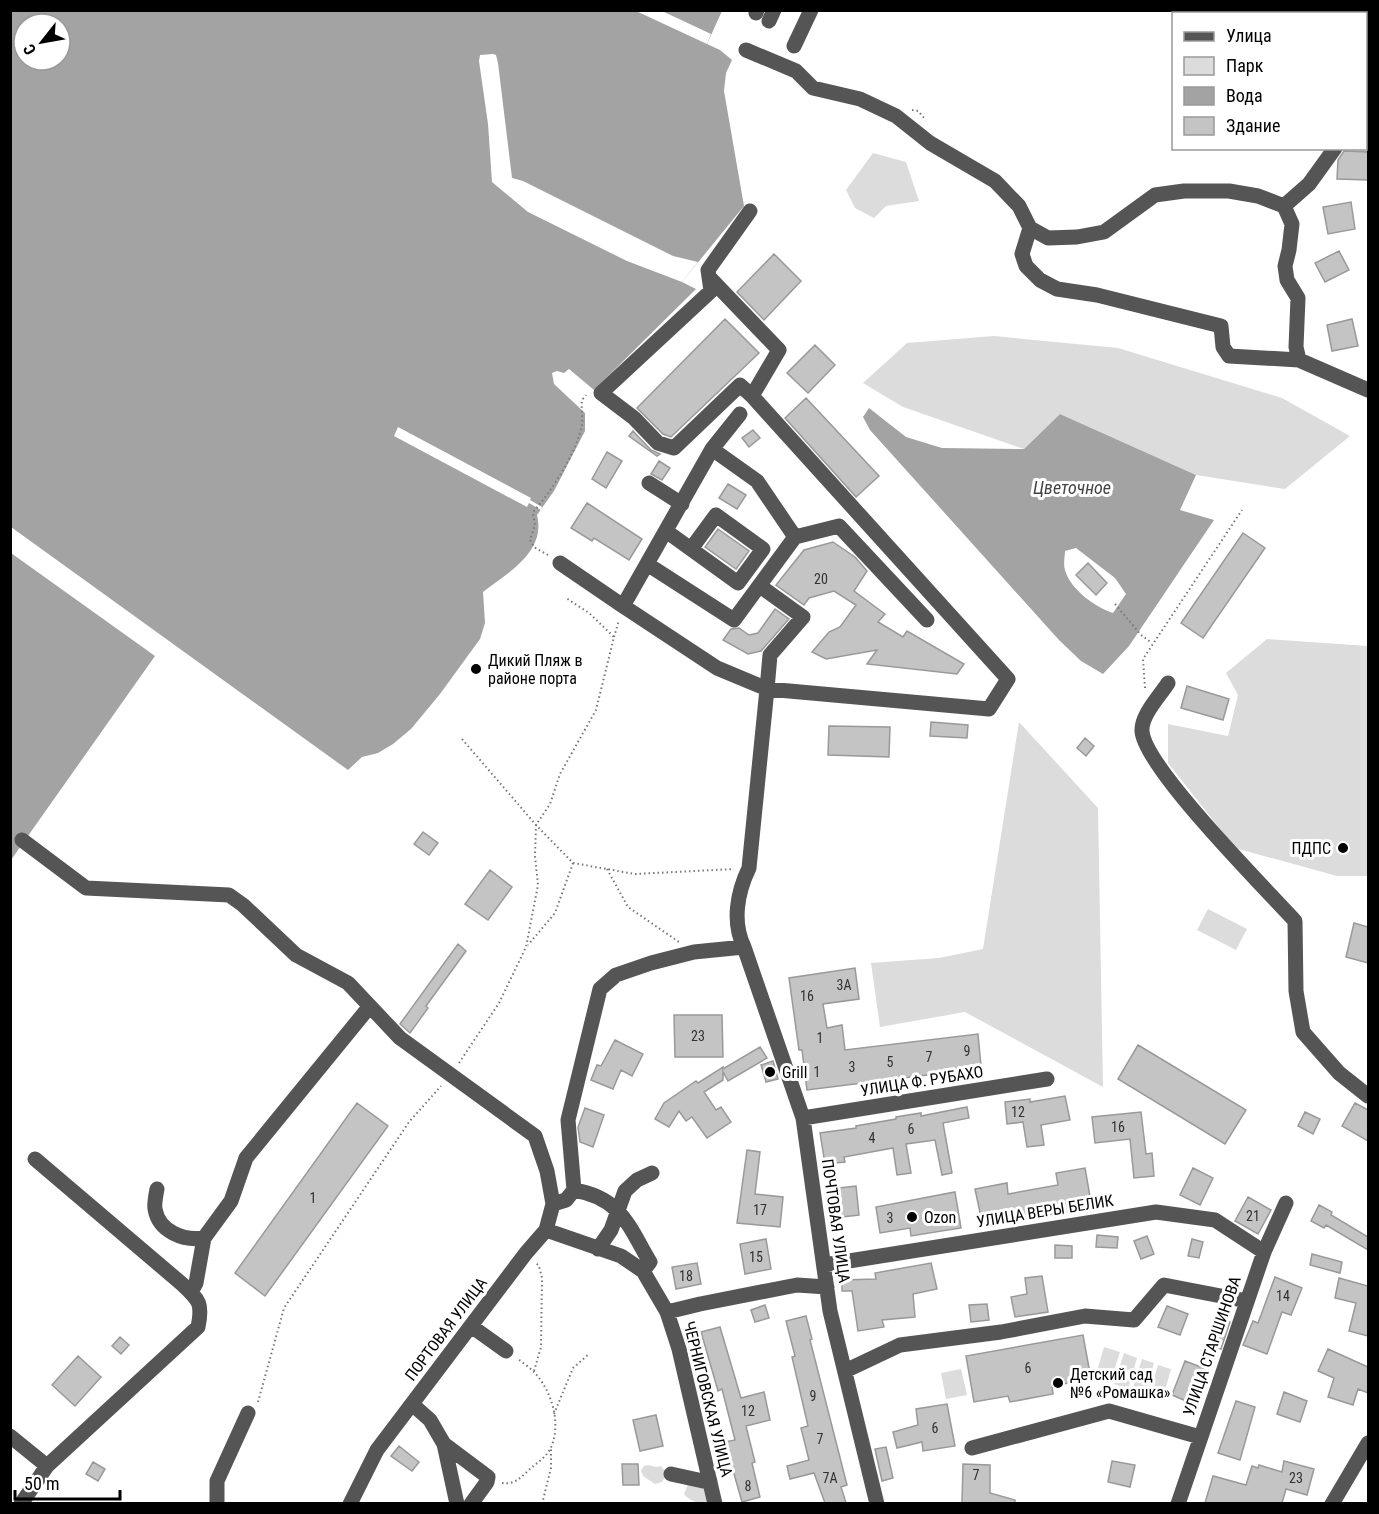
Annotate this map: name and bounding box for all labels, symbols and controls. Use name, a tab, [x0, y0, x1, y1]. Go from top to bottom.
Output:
north arrow	[12, 12, 72, 72]
legend	[1172, 12, 1367, 150]
text: Улица	[1226, 25, 1272, 46]
text: С	[19, 41, 40, 58]
text: Парк	[1226, 55, 1264, 76]
text: Вода	[1226, 85, 1263, 106]
text: Здание	[1226, 115, 1280, 136]
water label: Цветочное	[1033, 477, 1111, 498]
house number: 20	[814, 571, 828, 587]
place label: Дикий Пляж в районе порта	[488, 651, 583, 688]
marker: Дикий Пляж в районе порта	[469, 662, 483, 676]
place label: ПДПС	[1292, 839, 1331, 858]
marker: ПДПС	[1336, 841, 1350, 855]
house number: 3А	[837, 977, 851, 993]
house number: 16	[800, 988, 814, 1004]
house number: 23	[691, 1028, 705, 1044]
house number: 1	[817, 1030, 823, 1046]
house number: 9	[964, 1043, 970, 1059]
house number: 7	[926, 1049, 933, 1065]
house number: 5	[887, 1054, 894, 1070]
house number: 3	[849, 1059, 855, 1075]
street label: УЛИЦА Ф. РУБАХО	[859, 1062, 985, 1100]
place label: Grill	[782, 1063, 807, 1082]
house number: 1	[814, 1064, 820, 1080]
marker: Grill	[763, 1065, 777, 1079]
house number: 12	[1011, 1104, 1025, 1120]
house number: 16	[1111, 1119, 1125, 1135]
house number: 6	[908, 1121, 915, 1137]
house number: 4	[869, 1130, 876, 1146]
street label: ПОЧТОВАЯ УЛИЦА	[818, 1158, 854, 1284]
house number: 1	[310, 1190, 316, 1206]
street label: УЛИЦА ВЕРЫ БЕЛИК	[975, 1191, 1115, 1231]
house number: 17	[753, 1202, 767, 1218]
place label: Ozon	[924, 1208, 956, 1227]
house number: 21	[1246, 1208, 1260, 1224]
house number: 3	[887, 1210, 893, 1226]
marker: Ozon	[905, 1210, 919, 1224]
house number: 15	[749, 1249, 763, 1265]
house number: 18	[679, 1268, 693, 1284]
street label: ПОРТОВАЯ УЛИЦА	[401, 1274, 491, 1384]
street label: УЛИЦА СТАРШИНОВА	[1179, 1274, 1245, 1418]
house number: 14	[1276, 1288, 1290, 1304]
street label: ЧЕРНИГОВСКАЯ УЛИЦА	[679, 1319, 737, 1479]
house number: 6	[1025, 1360, 1032, 1376]
place label: Детский сад №6 «Ромашка»	[1070, 1365, 1171, 1402]
marker: Детский сад №6 «Ромашка»	[1051, 1376, 1065, 1390]
house number: 9	[810, 1388, 816, 1404]
house number: 12	[741, 1403, 755, 1419]
house number: 6	[932, 1420, 939, 1436]
house number: 7	[817, 1431, 824, 1447]
scale bar	[15, 1463, 120, 1501]
house number: 7	[973, 1467, 980, 1483]
house number: 7А	[823, 1470, 837, 1486]
house number: 23	[1289, 1470, 1303, 1486]
text: 50 m	[24, 1473, 59, 1494]
house number: 8	[745, 1478, 752, 1494]

